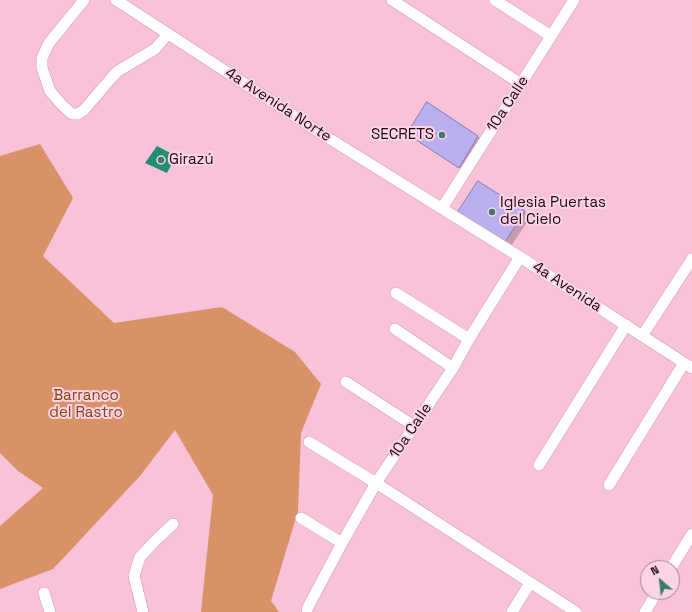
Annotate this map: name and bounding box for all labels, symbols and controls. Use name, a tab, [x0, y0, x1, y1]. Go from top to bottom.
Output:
street label: 4a Avenida Norte	[221, 64, 335, 146]
street label: 10a Calle	[483, 73, 533, 135]
place label: SECRETS	[371, 126, 434, 144]
marker: SECRETS	[437, 130, 447, 140]
place label: Girazú	[169, 151, 214, 169]
marker: Girazú	[156, 155, 166, 165]
place label: Iglesia Puertas del Cielo	[500, 194, 606, 229]
marker: Iglesia Puertas del Cielo	[487, 207, 497, 217]
street label: 4a Avenida	[529, 258, 605, 316]
park label: Barranco del Rastro	[49, 387, 123, 422]
street label: 10a Calle	[386, 400, 436, 462]
north arrow	[640, 560, 680, 600]
text: N	[648, 562, 661, 578]

